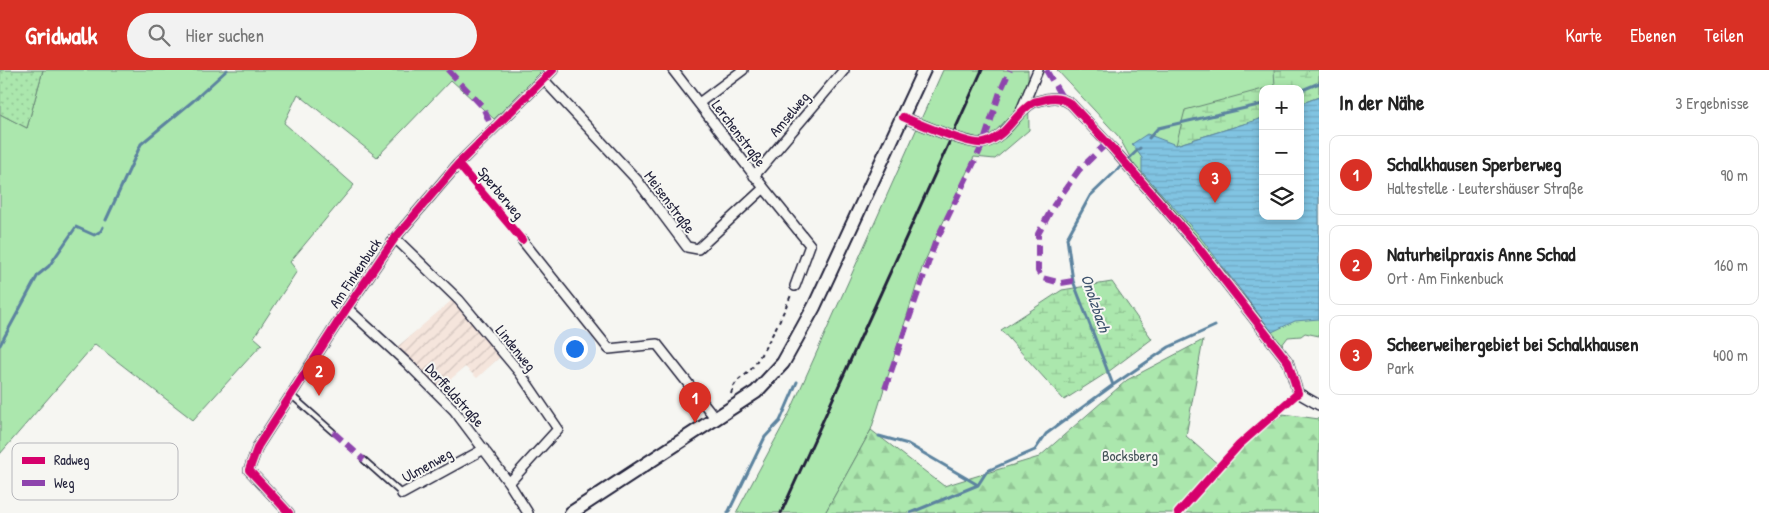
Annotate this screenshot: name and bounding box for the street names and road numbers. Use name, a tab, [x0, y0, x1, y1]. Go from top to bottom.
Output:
street label: Amselweg	[764, 87, 814, 141]
street label: Lerchenstraße	[707, 95, 771, 171]
street label: Sperberweg	[473, 162, 529, 224]
street label: Meisenstraße	[640, 166, 700, 238]
street label: Am Finkenbuck	[324, 234, 386, 312]
street label: Lindenweg	[491, 320, 541, 376]
street label: Dorffeldstraße	[421, 359, 489, 431]
street label: Ulmenweg	[398, 442, 456, 487]

